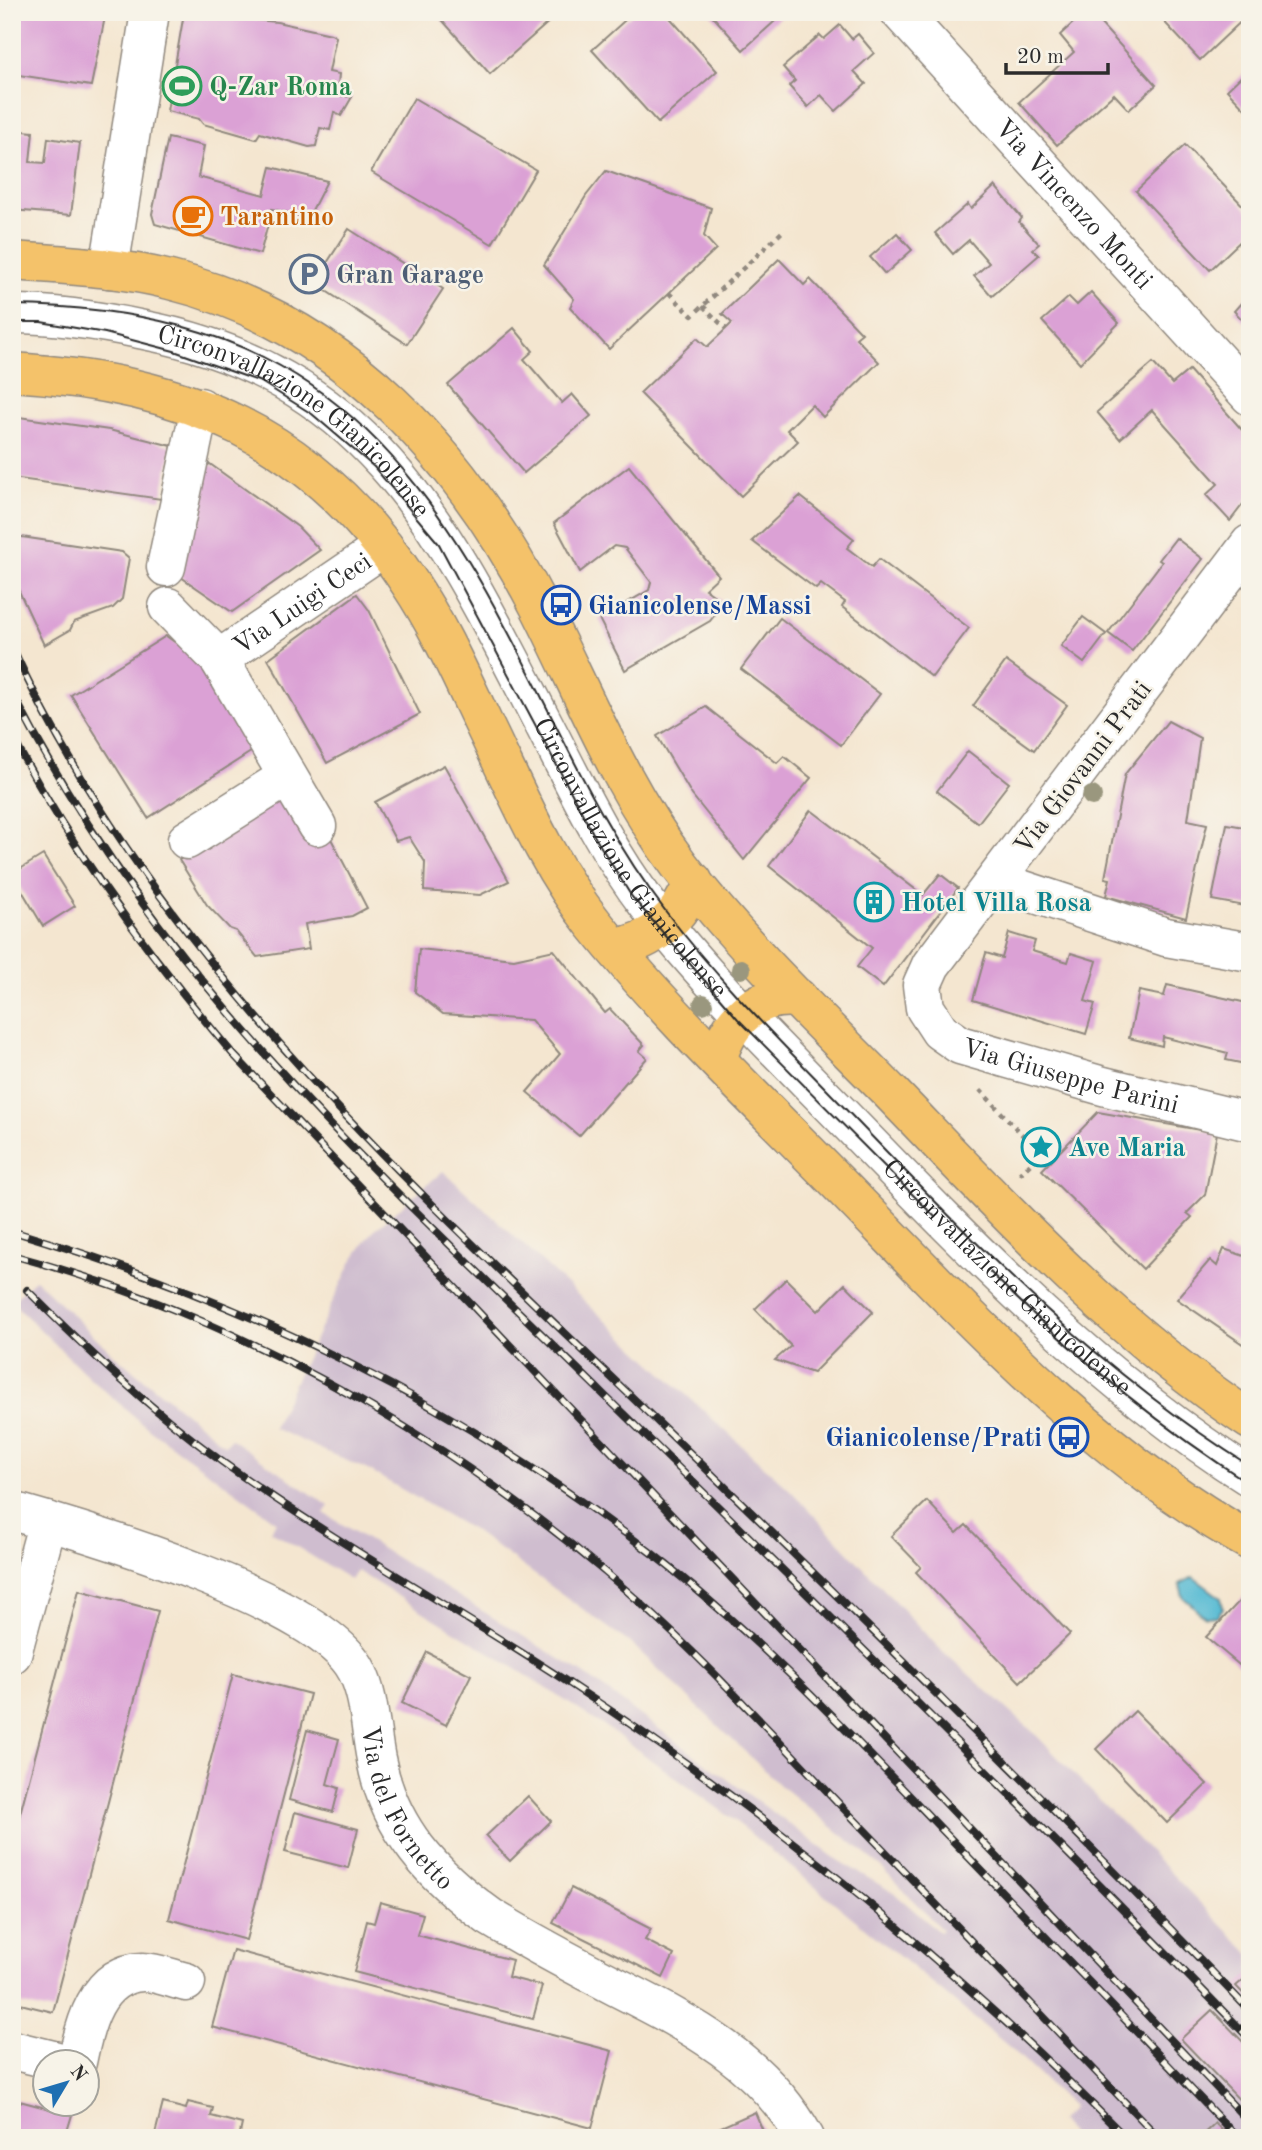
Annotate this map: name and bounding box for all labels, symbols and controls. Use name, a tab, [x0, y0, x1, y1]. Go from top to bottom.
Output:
scale bar	[1006, 32, 1108, 76]
text: 20 m	[1017, 47, 1064, 68]
sports icon: Q-Zar Roma	[161, 65, 203, 107]
place label: Q-Zar Roma	[209, 75, 352, 101]
street label: Via Vincenzo Monti	[989, 115, 1157, 295]
cafe icon: Tarantino	[172, 195, 214, 237]
place label: Tarantino	[220, 205, 334, 231]
parking icon: Gran Garage	[288, 253, 330, 295]
place label: Gran Garage	[336, 263, 484, 289]
street label: Circonvallazione Gianicolense	[155, 322, 434, 523]
street label: Via Luigi Ceci	[229, 549, 377, 660]
bus stop icon: Gianicolense/Massi	[540, 584, 582, 626]
place label: Gianicolense/Massi	[588, 594, 811, 620]
street label: Via Giovanni Prati	[1010, 677, 1157, 860]
street label: Circonvallazione Gianicolense	[528, 714, 732, 1004]
building icon: Hotel Villa Rosa	[853, 881, 895, 923]
place label: Hotel Villa Rosa	[901, 891, 1092, 917]
street label: Via Giuseppe Parini	[959, 1035, 1181, 1119]
place icon: Ave Maria	[1020, 1126, 1062, 1168]
place label: Ave Maria	[1068, 1136, 1186, 1162]
street label: Circonvallazione Gianicolense	[877, 1155, 1136, 1401]
bus stop icon: Gianicolense/Prati	[1048, 1416, 1090, 1458]
place label: Gianicolense/Prati	[825, 1426, 1042, 1452]
street label: Via del Fornetto	[356, 1724, 458, 1896]
north arrow	[32, 2048, 102, 2118]
text: N	[65, 2062, 90, 2086]

